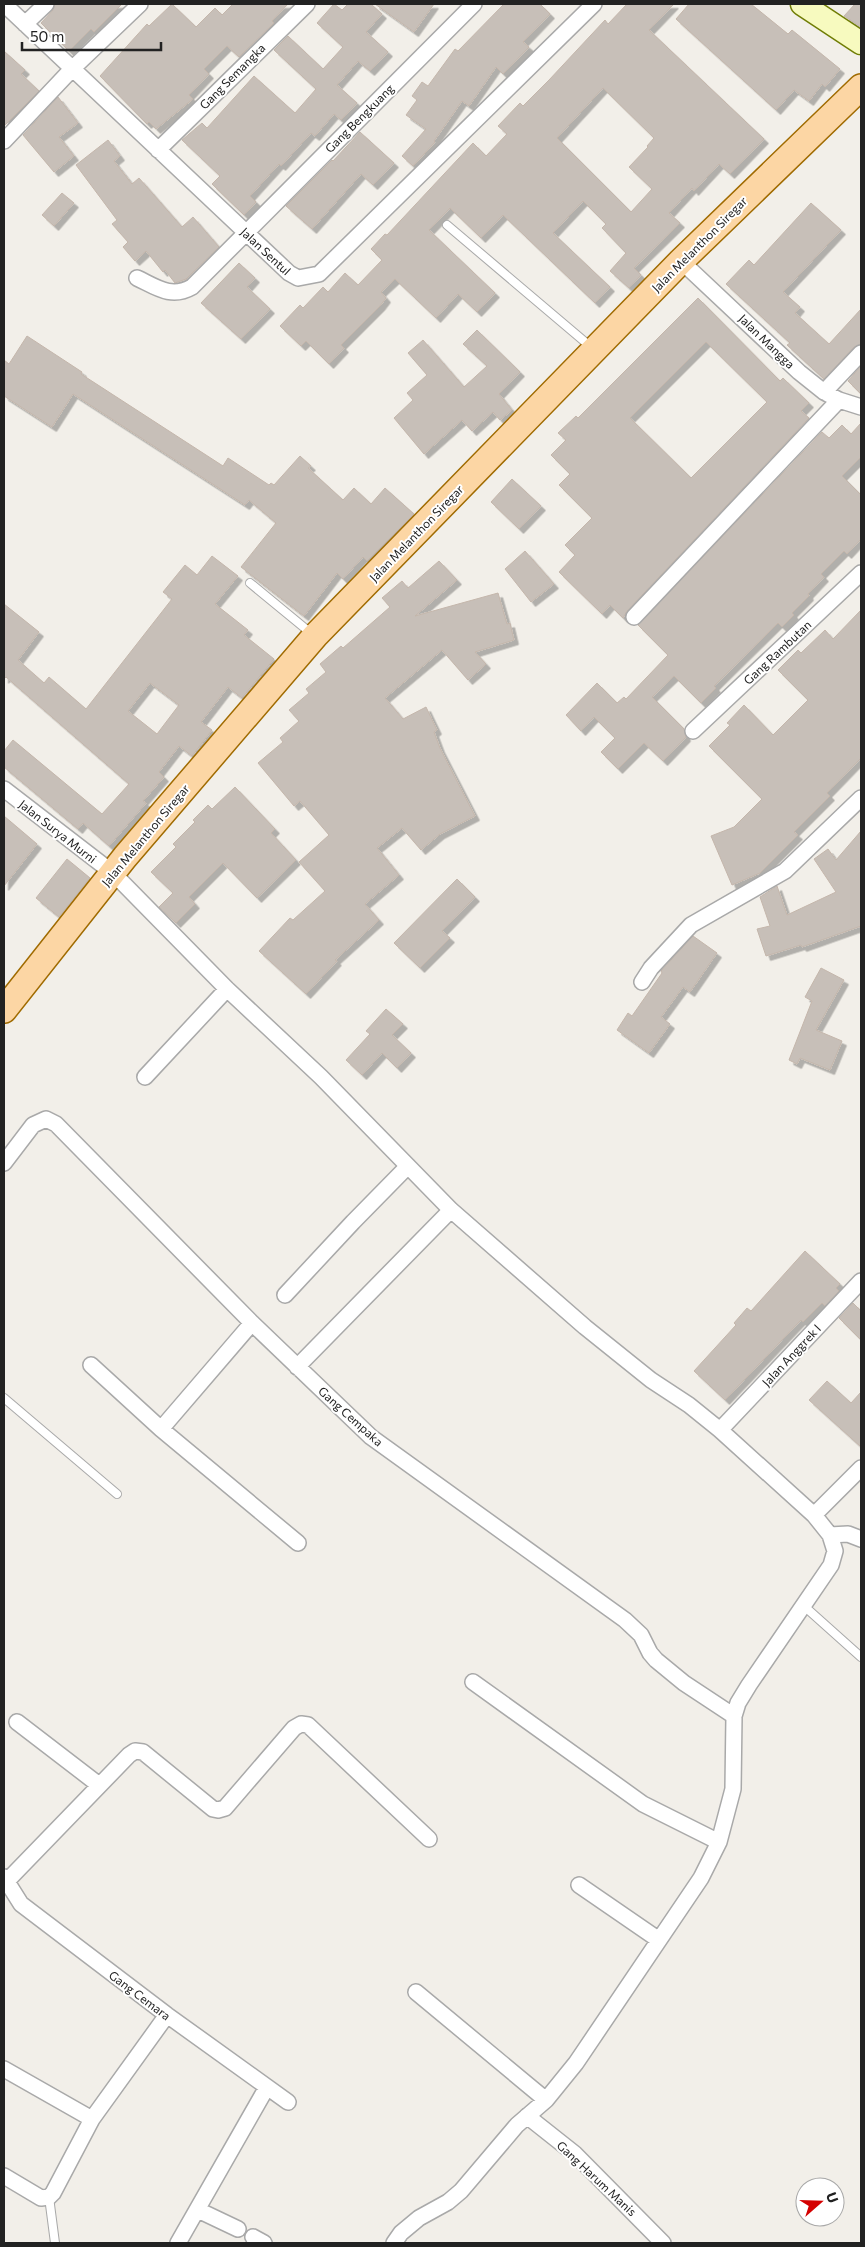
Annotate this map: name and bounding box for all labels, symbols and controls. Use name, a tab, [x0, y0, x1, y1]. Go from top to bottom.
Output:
scale bar	[22, 20, 161, 52]
text: 50 m	[30, 27, 64, 45]
street label: Gang Semangka	[196, 40, 268, 112]
street label: Gang Bengkuang	[322, 81, 396, 155]
street label: Jalan Melanthon Siregar	[648, 193, 750, 295]
street label: Jalan Sentul	[237, 224, 294, 278]
street label: Jalan Mangga	[736, 311, 798, 372]
street label: Jalan Melanthon Siregar	[366, 482, 467, 585]
street label: Gang Rambutan	[740, 617, 814, 687]
street label: Jalan Melanthon Siregar	[98, 781, 193, 890]
street label: Jalan Surya Murni	[16, 796, 100, 866]
street label: Jalan Anggrek I	[759, 1321, 824, 1390]
street label: Gang Cempaka	[316, 1383, 386, 1449]
street label: Gang Cemara	[107, 1967, 173, 2023]
street label: Gang Harum Manis	[554, 2138, 640, 2218]
north arrow	[795, 2177, 845, 2227]
text: U	[823, 2190, 842, 2205]

